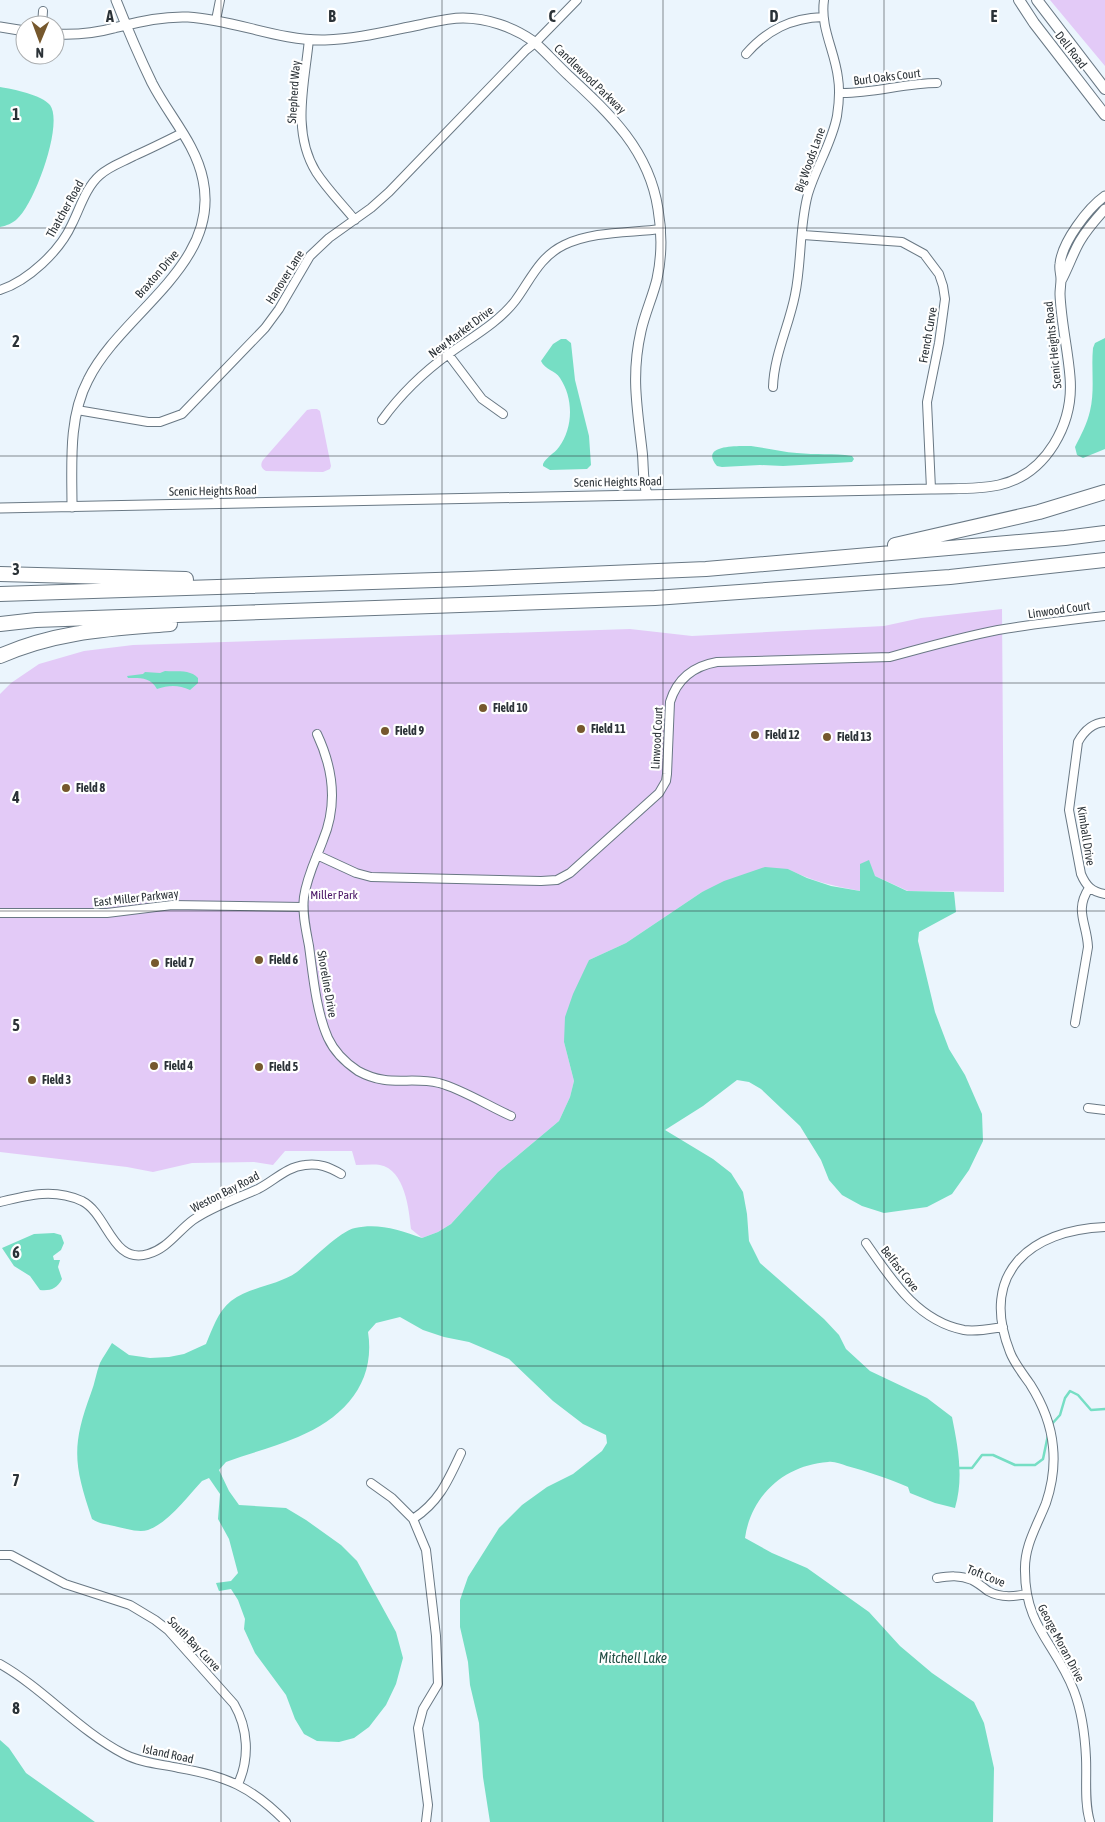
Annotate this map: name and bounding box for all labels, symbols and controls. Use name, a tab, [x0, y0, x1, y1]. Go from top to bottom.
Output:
text: A	[105, 7, 114, 25]
text: B	[328, 7, 336, 25]
text: C	[548, 7, 556, 25]
text: D	[770, 7, 779, 25]
text: E	[991, 7, 998, 25]
north arrow	[15, 15, 65, 65]
street label: Dell Road	[1052, 29, 1090, 71]
street label: Candlewood Parkway	[551, 41, 629, 117]
text: N	[36, 45, 44, 61]
street label: Shepherd Way	[285, 60, 303, 124]
street label: Burl Oaks Court	[853, 66, 922, 88]
text: 1	[12, 105, 20, 123]
street label: Big Woods Lane	[792, 126, 828, 194]
street label: Thatcher Road	[43, 178, 87, 240]
street label: Braxton Drive	[132, 247, 182, 301]
street label: Hanover Lane	[263, 247, 307, 307]
street label: Scenic Heights Road	[1041, 301, 1065, 389]
street label: New Market Drive	[426, 303, 496, 361]
street label: French Curve	[916, 306, 940, 364]
text: 2	[12, 332, 20, 350]
street label: Scenic Heights Road	[574, 474, 662, 490]
street label: Scenic Heights Road	[169, 483, 257, 499]
text: 3	[12, 560, 20, 578]
street label: Linwood Court	[1027, 599, 1092, 621]
place label: Field 10	[493, 701, 528, 715]
marker: Field 10	[477, 702, 489, 714]
street label: Linwood Court	[648, 706, 666, 770]
place label: Field 11	[591, 722, 626, 736]
marker: Field 11	[575, 723, 587, 735]
place label: Field 9	[395, 724, 424, 738]
marker: Field 9	[379, 725, 391, 737]
place label: Field 12	[765, 728, 800, 742]
marker: Field 12	[749, 729, 761, 741]
place label: Field 13	[837, 730, 872, 744]
marker: Field 13	[821, 731, 833, 743]
place label: Field 8	[76, 781, 105, 795]
marker: Field 8	[60, 782, 72, 794]
text: 4	[11, 788, 20, 806]
street label: Kimball Drive	[1074, 805, 1098, 867]
street label: East Miller Parkway	[93, 887, 179, 909]
park label: Miller Park	[310, 888, 359, 902]
street label: Shoreline Drive	[314, 949, 340, 1019]
place label: Field 6	[269, 953, 298, 967]
marker: Field 6	[253, 954, 265, 966]
place label: Field 7	[165, 956, 194, 970]
marker: Field 7	[149, 957, 161, 969]
text: 5	[12, 1016, 20, 1034]
place label: Field 4	[164, 1059, 193, 1073]
marker: Field 4	[148, 1060, 160, 1072]
place label: Field 5	[269, 1060, 298, 1074]
marker: Field 5	[253, 1061, 265, 1073]
place label: Field 3	[42, 1073, 71, 1087]
marker: Field 3	[26, 1074, 38, 1086]
street label: Weston Bay Road	[188, 1169, 262, 1215]
text: 6	[12, 1243, 20, 1261]
street label: Belfast Cove	[878, 1244, 922, 1294]
text: 7	[12, 1471, 20, 1489]
street label: Toft Cove	[965, 1562, 1007, 1590]
street label: George Moran Drive	[1035, 1602, 1087, 1684]
street label: South Bay Curve	[165, 1614, 223, 1674]
water label: Mitchell Lake	[599, 1650, 667, 1666]
text: 8	[12, 1699, 20, 1717]
street label: Island Road	[141, 1742, 195, 1766]

